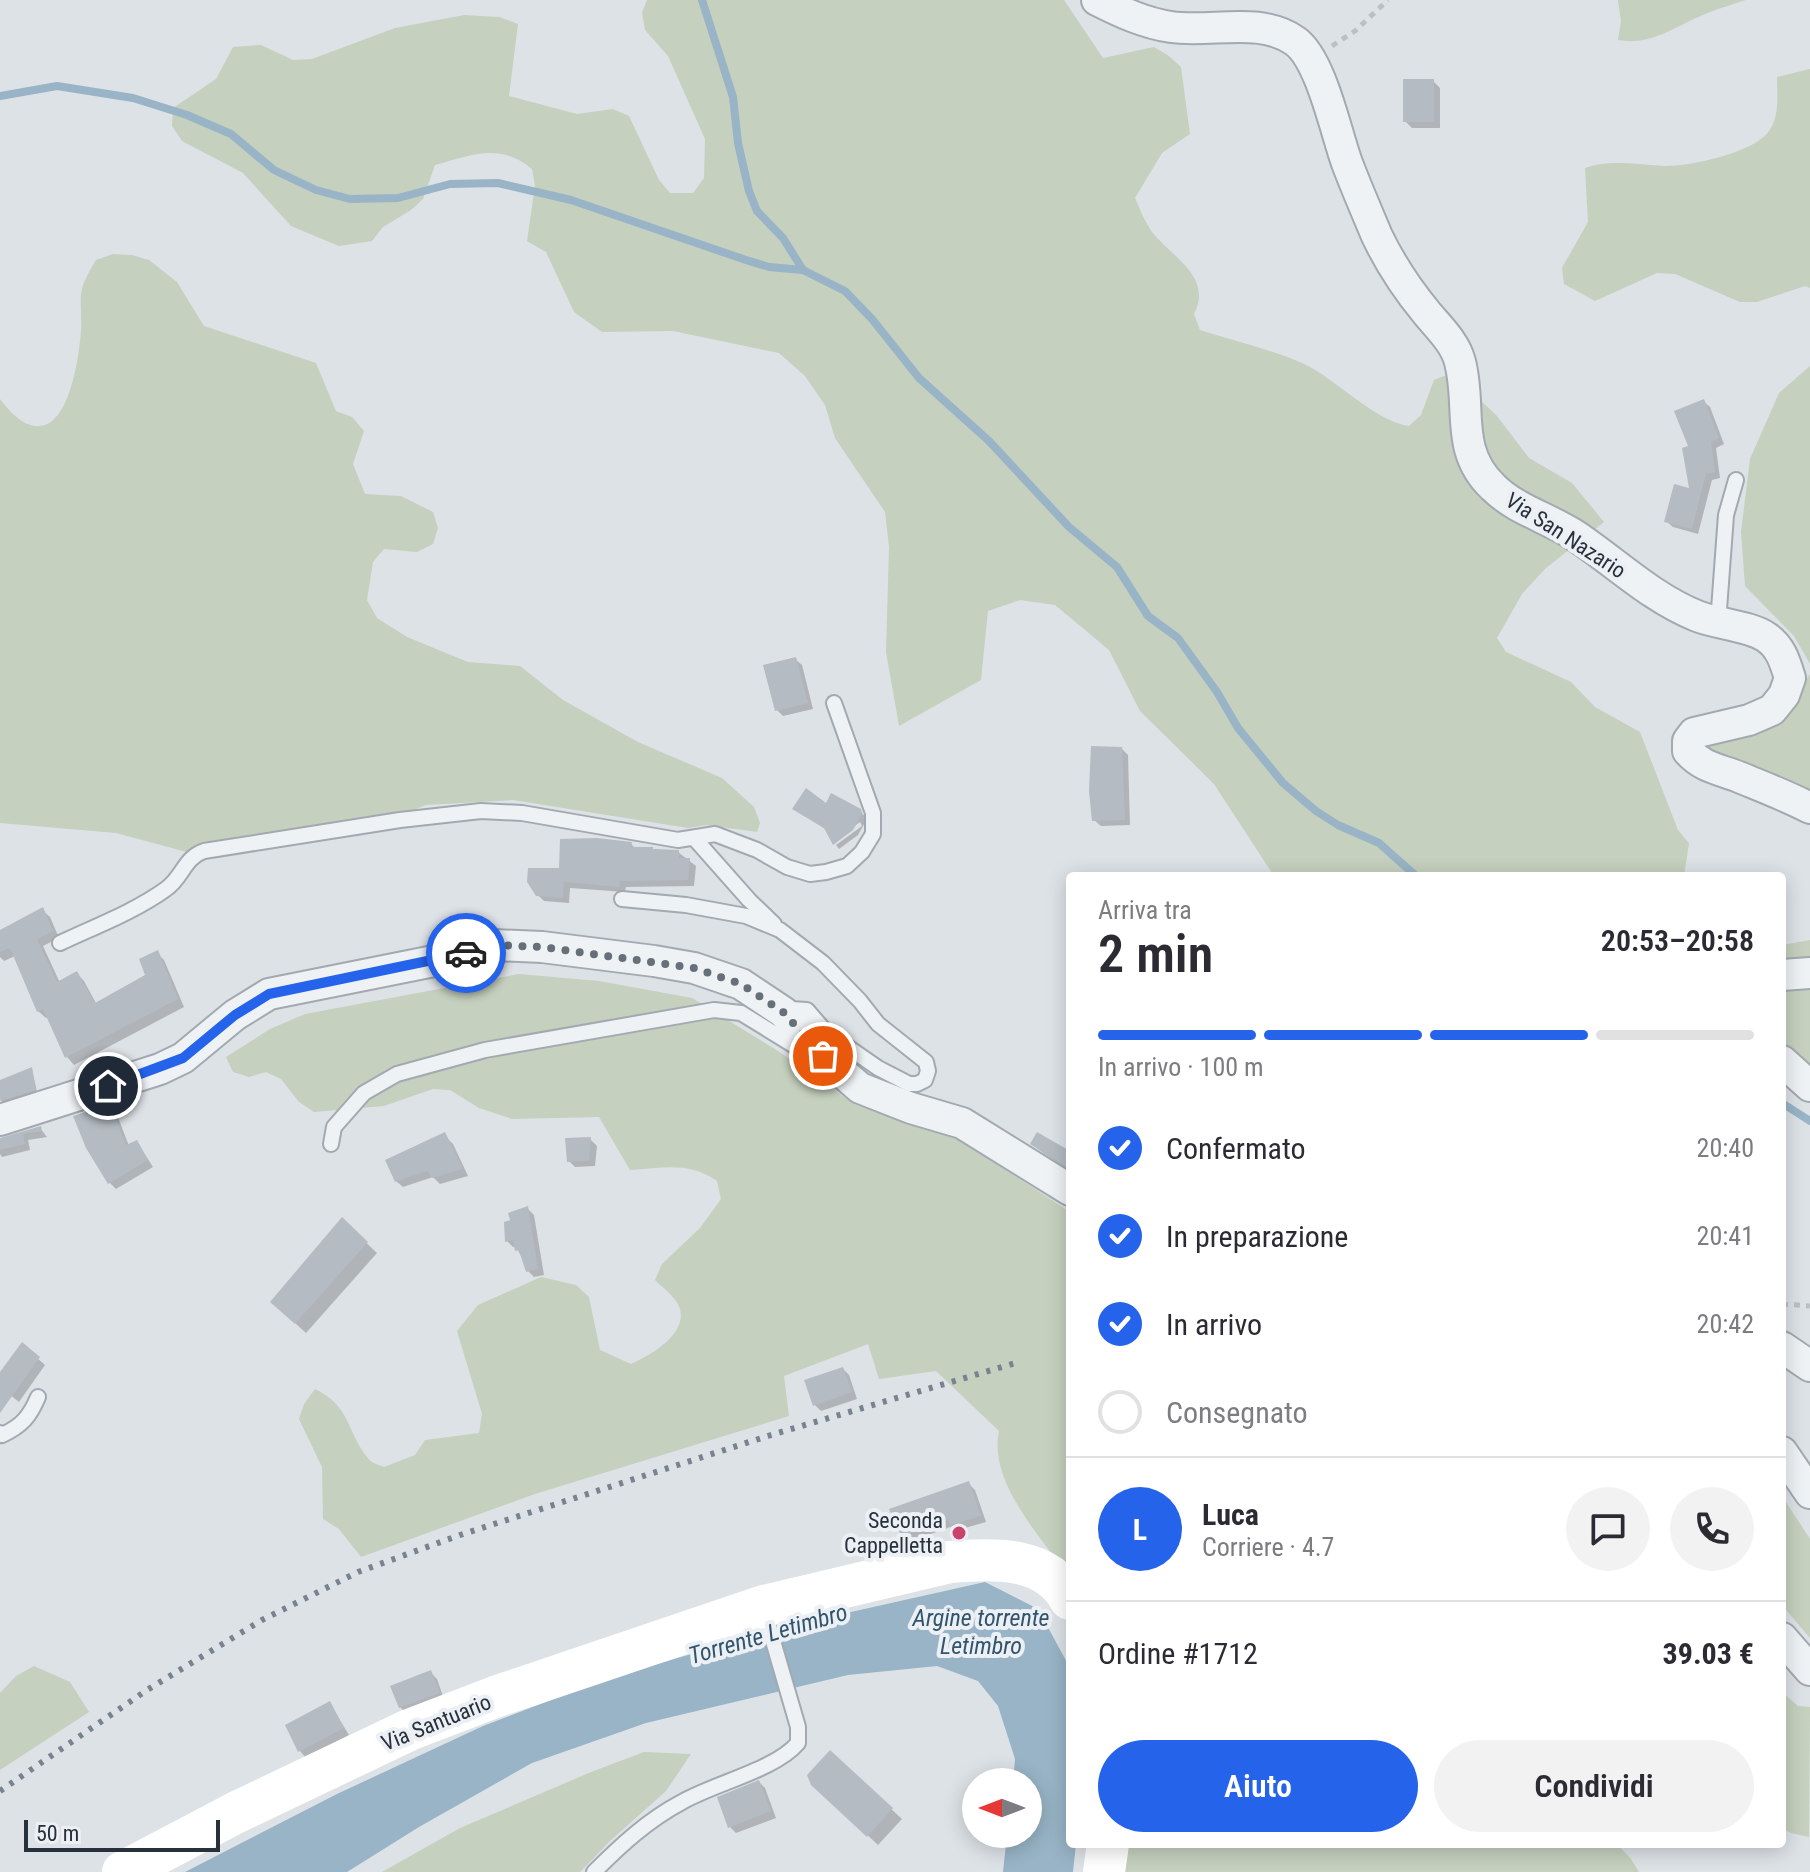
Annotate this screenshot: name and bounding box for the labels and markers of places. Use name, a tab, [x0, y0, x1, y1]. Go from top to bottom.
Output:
pin	[789, 1022, 857, 1090]
pin	[74, 1052, 142, 1120]
place label: Seconda Cappelletta	[844, 1508, 943, 1558]
marker: Seconda Cappelletta	[950, 1524, 968, 1542]

